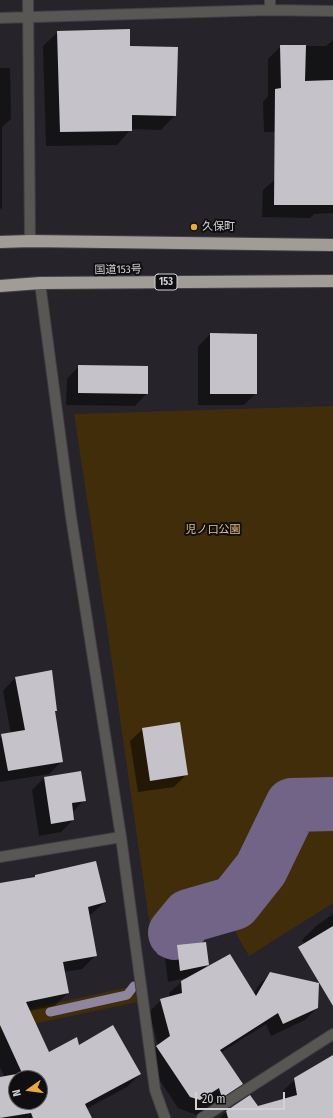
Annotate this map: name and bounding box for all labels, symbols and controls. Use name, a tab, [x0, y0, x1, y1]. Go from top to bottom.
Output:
place label: 久保町	[202, 220, 235, 234]
marker: 久保町	[189, 222, 199, 232]
street label: 国道153号	[94, 263, 142, 277]
road number: 153	[155, 274, 177, 290]
park label: 児ノ口公園	[186, 523, 240, 537]
north arrow	[8, 1070, 48, 1110]
scale bar	[197, 1084, 287, 1110]
text: N	[10, 1088, 24, 1098]
text: 20 m	[202, 1092, 226, 1106]

